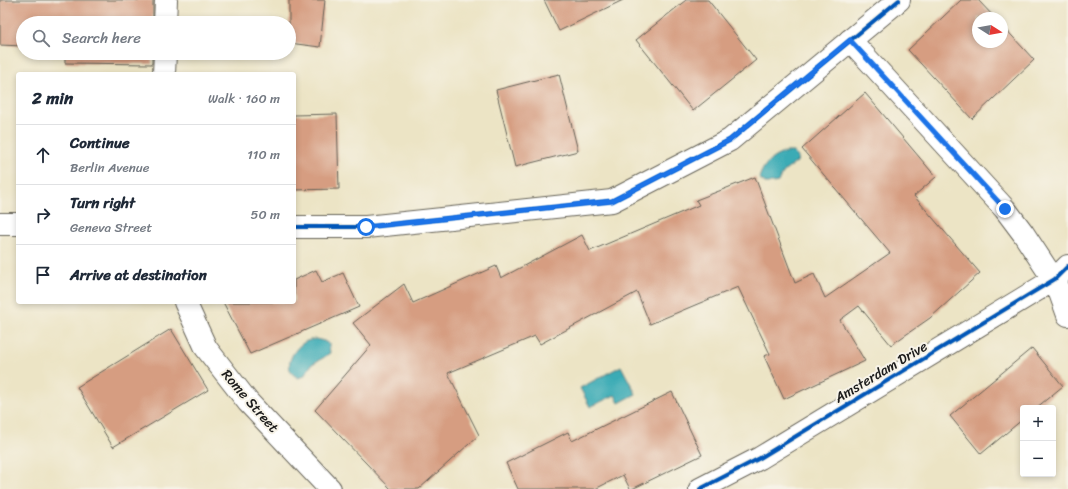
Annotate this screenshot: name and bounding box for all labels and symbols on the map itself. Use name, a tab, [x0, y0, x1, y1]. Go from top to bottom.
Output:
north arrow	[972, 12, 1008, 48]
route end	[996, 200, 1014, 218]
route start	[357, 218, 375, 236]
street label: Amsterdam Drive	[829, 334, 933, 410]
street label: Rome Street	[215, 363, 285, 439]

